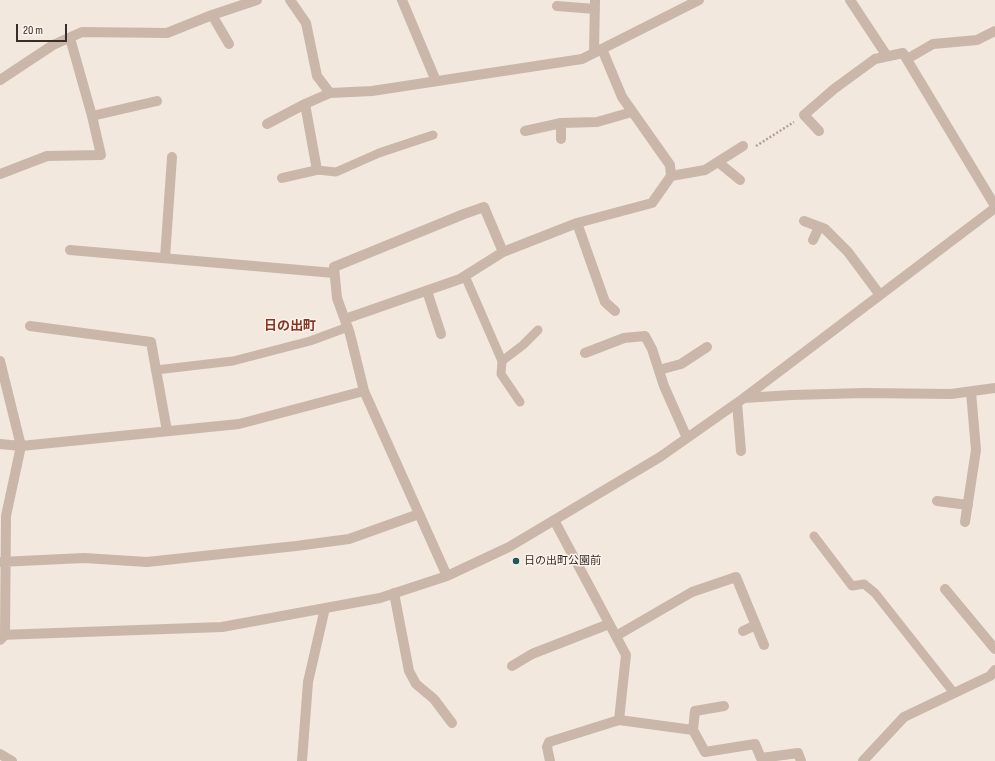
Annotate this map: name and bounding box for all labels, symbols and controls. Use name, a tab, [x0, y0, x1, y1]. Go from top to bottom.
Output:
scale bar	[18, 16, 69, 42]
text: 20 m	[23, 23, 43, 38]
district label: 日の出町	[264, 319, 316, 335]
place label: 日の出町公園前	[524, 554, 601, 568]
marker: 日の出町公園前	[511, 556, 521, 566]

